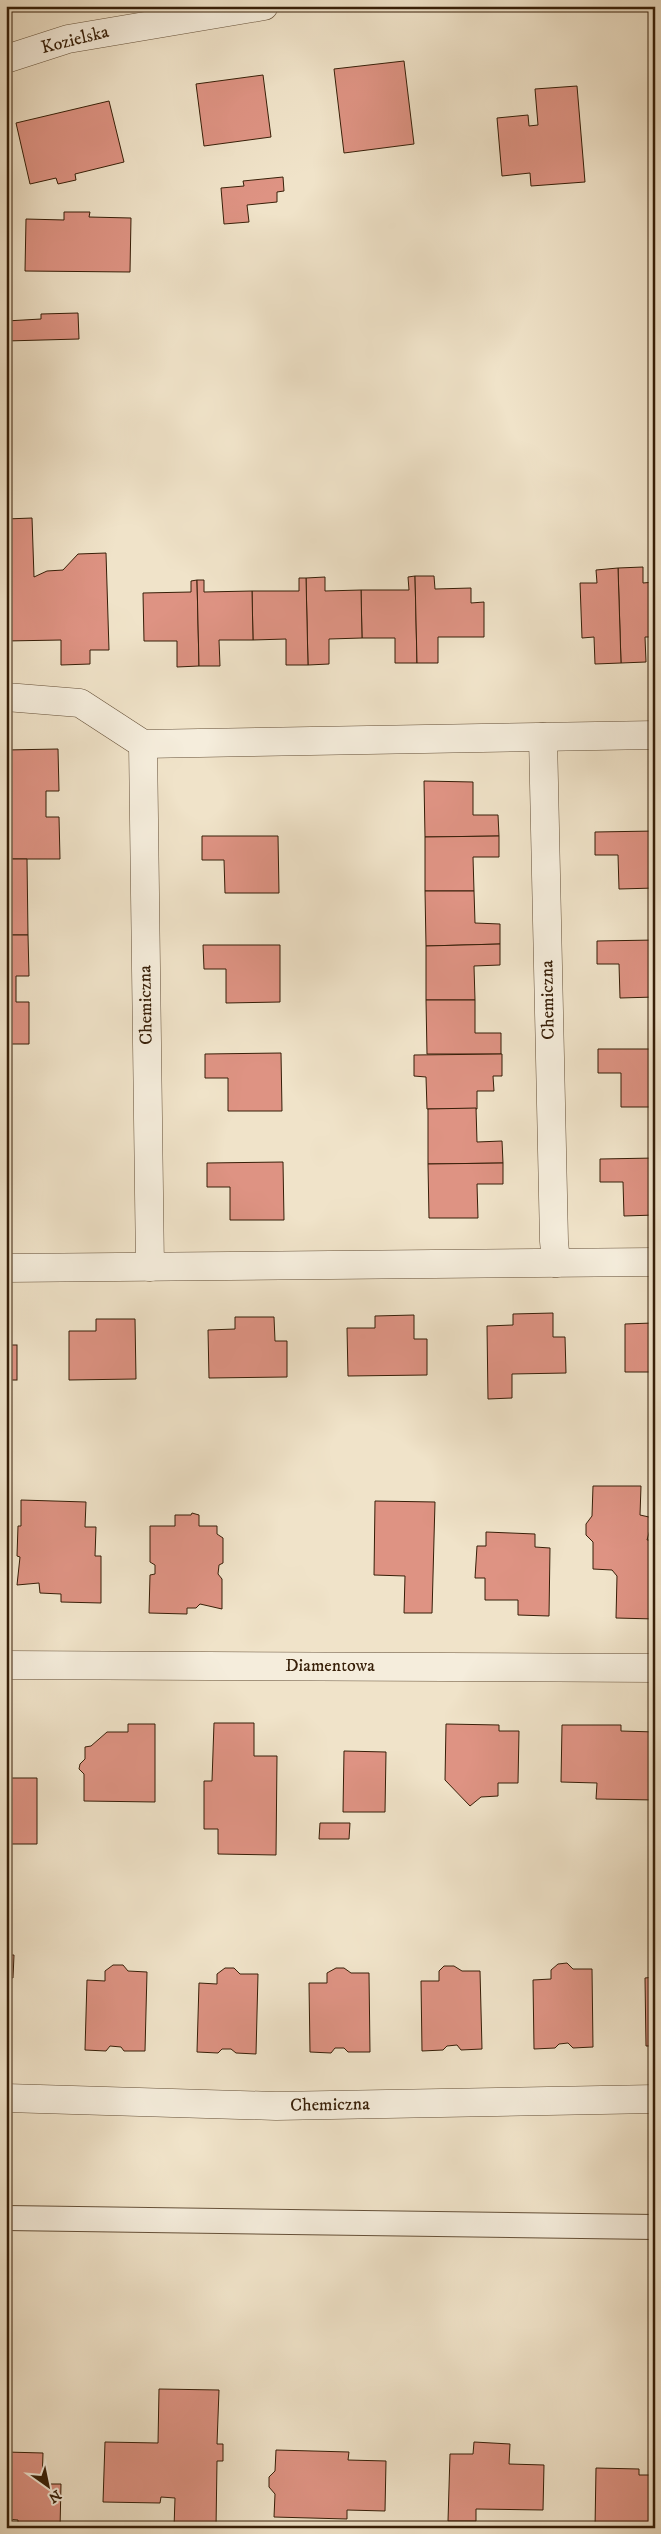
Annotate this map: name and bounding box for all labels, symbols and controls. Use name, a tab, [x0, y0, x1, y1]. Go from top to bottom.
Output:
street label: Kozielska	[39, 21, 112, 59]
street label: Chemiczna	[536, 960, 560, 1040]
street label: Chemiczna	[134, 965, 158, 1045]
street label: Diamentowa	[285, 1655, 375, 1677]
street label: Chemiczna	[290, 2093, 370, 2117]
north arrow	[22, 2462, 72, 2512]
text: N	[44, 2485, 64, 2507]

